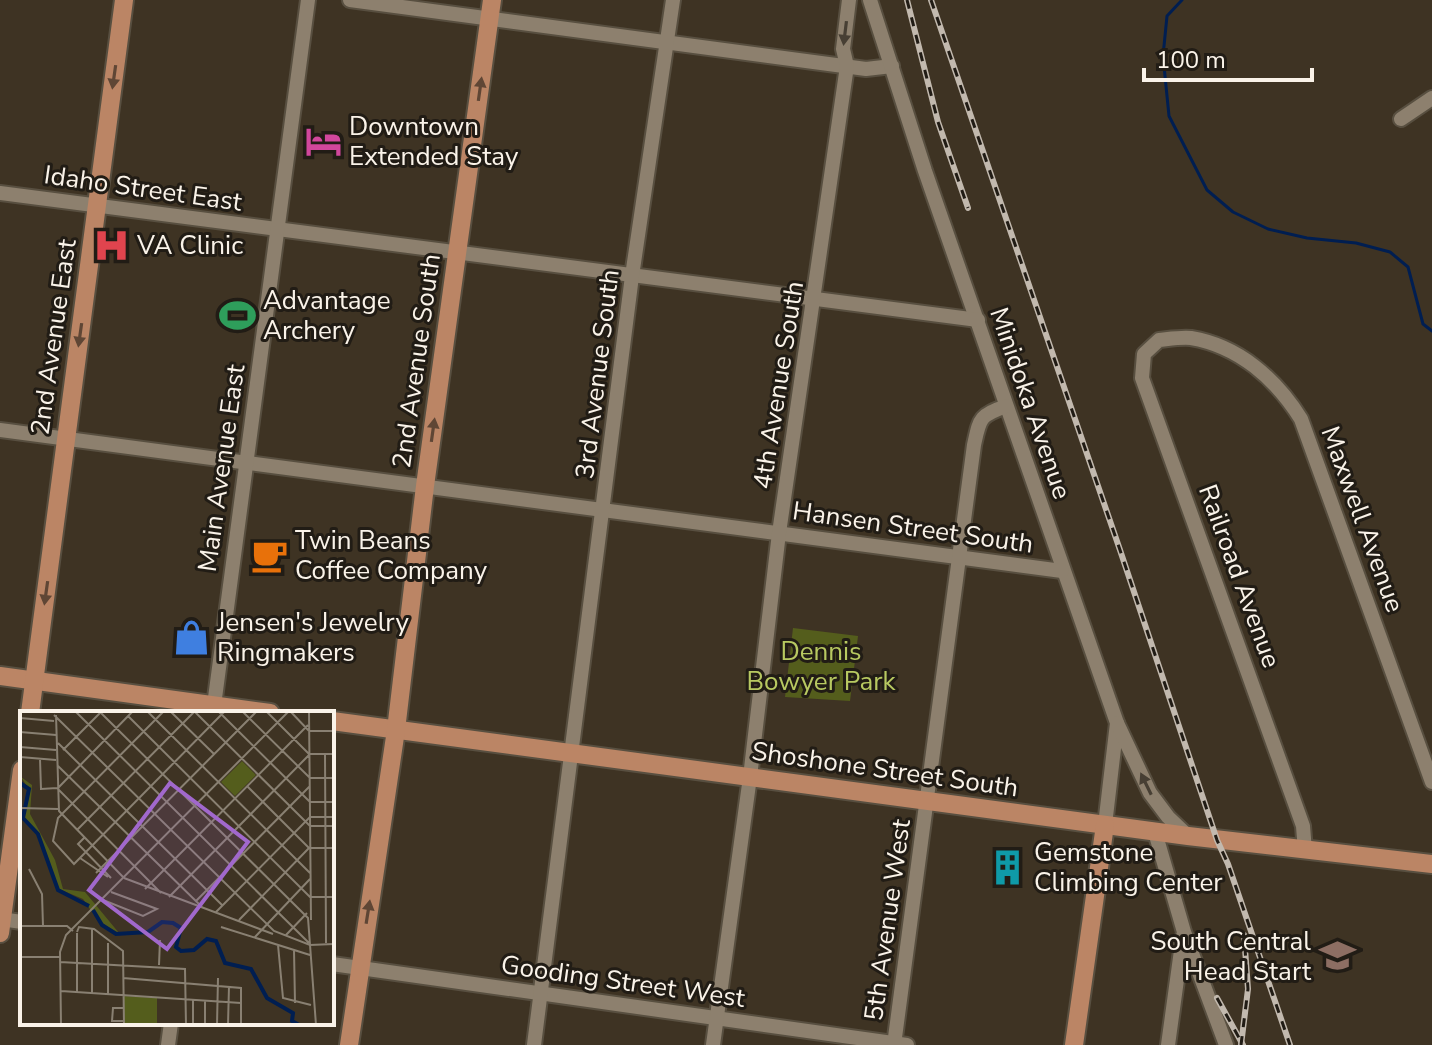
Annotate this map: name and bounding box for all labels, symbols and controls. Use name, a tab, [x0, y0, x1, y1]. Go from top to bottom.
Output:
one-way arrow	[838, 21, 851, 46]
scale bar	[1144, 32, 1312, 82]
text: 100 m	[1156, 44, 1226, 76]
one-way arrow	[107, 65, 120, 90]
one-way arrow	[474, 76, 487, 101]
place label: Downtown Extended Stay	[349, 109, 519, 174]
hotel icon: Downtown Extended Stay	[304, 122, 342, 160]
street label: Idaho Street East	[42, 157, 245, 220]
hospital icon: VA Clinic	[92, 226, 130, 264]
place label: VA Clinic	[136, 228, 243, 263]
street label: 2nd Avenue East	[22, 236, 85, 437]
street label: 2nd Avenue South	[384, 252, 449, 471]
street label: 3rd Avenue South	[567, 267, 628, 481]
street label: 4th Avenue South	[745, 279, 812, 492]
place label: Advantage Archery	[263, 283, 391, 348]
sports icon: Advantage Archery	[218, 296, 256, 334]
street label: Minidoka Avenue	[981, 303, 1080, 504]
one-way arrow	[73, 323, 86, 348]
street label: Main Avenue East	[190, 361, 253, 574]
one-way arrow	[427, 417, 440, 442]
street label: Maxwell Avenue	[1313, 421, 1412, 617]
street label: Railroad Avenue	[1190, 480, 1289, 673]
street label: Hansen Street South	[790, 493, 1036, 562]
place label: Twin Beans Coffee Company	[295, 523, 488, 588]
cafe icon: Twin Beans Coffee Company	[250, 536, 288, 574]
one-way arrow	[39, 581, 52, 606]
place label: Jensen's Jewelry Ringmakers	[216, 605, 409, 670]
shop icon: Jensen's Jewelry Ringmakers	[172, 618, 210, 656]
park label: Dennis Bowyer Park	[746, 634, 897, 699]
inset map	[20, 711, 334, 1025]
street label: Shoshone Street South	[749, 733, 1020, 806]
one-way arrow	[1139, 773, 1153, 796]
street label: 5th Avenue West	[856, 816, 919, 1023]
place label: Gemstone Climbing Center	[1034, 835, 1223, 900]
building icon: Gemstone Climbing Center	[989, 848, 1027, 886]
one-way arrow	[362, 899, 375, 924]
place label: South Central Head Start	[1150, 924, 1312, 989]
school or university icon: South Central Head Start	[1318, 937, 1356, 975]
street label: Gooding Street West	[499, 947, 748, 1016]

